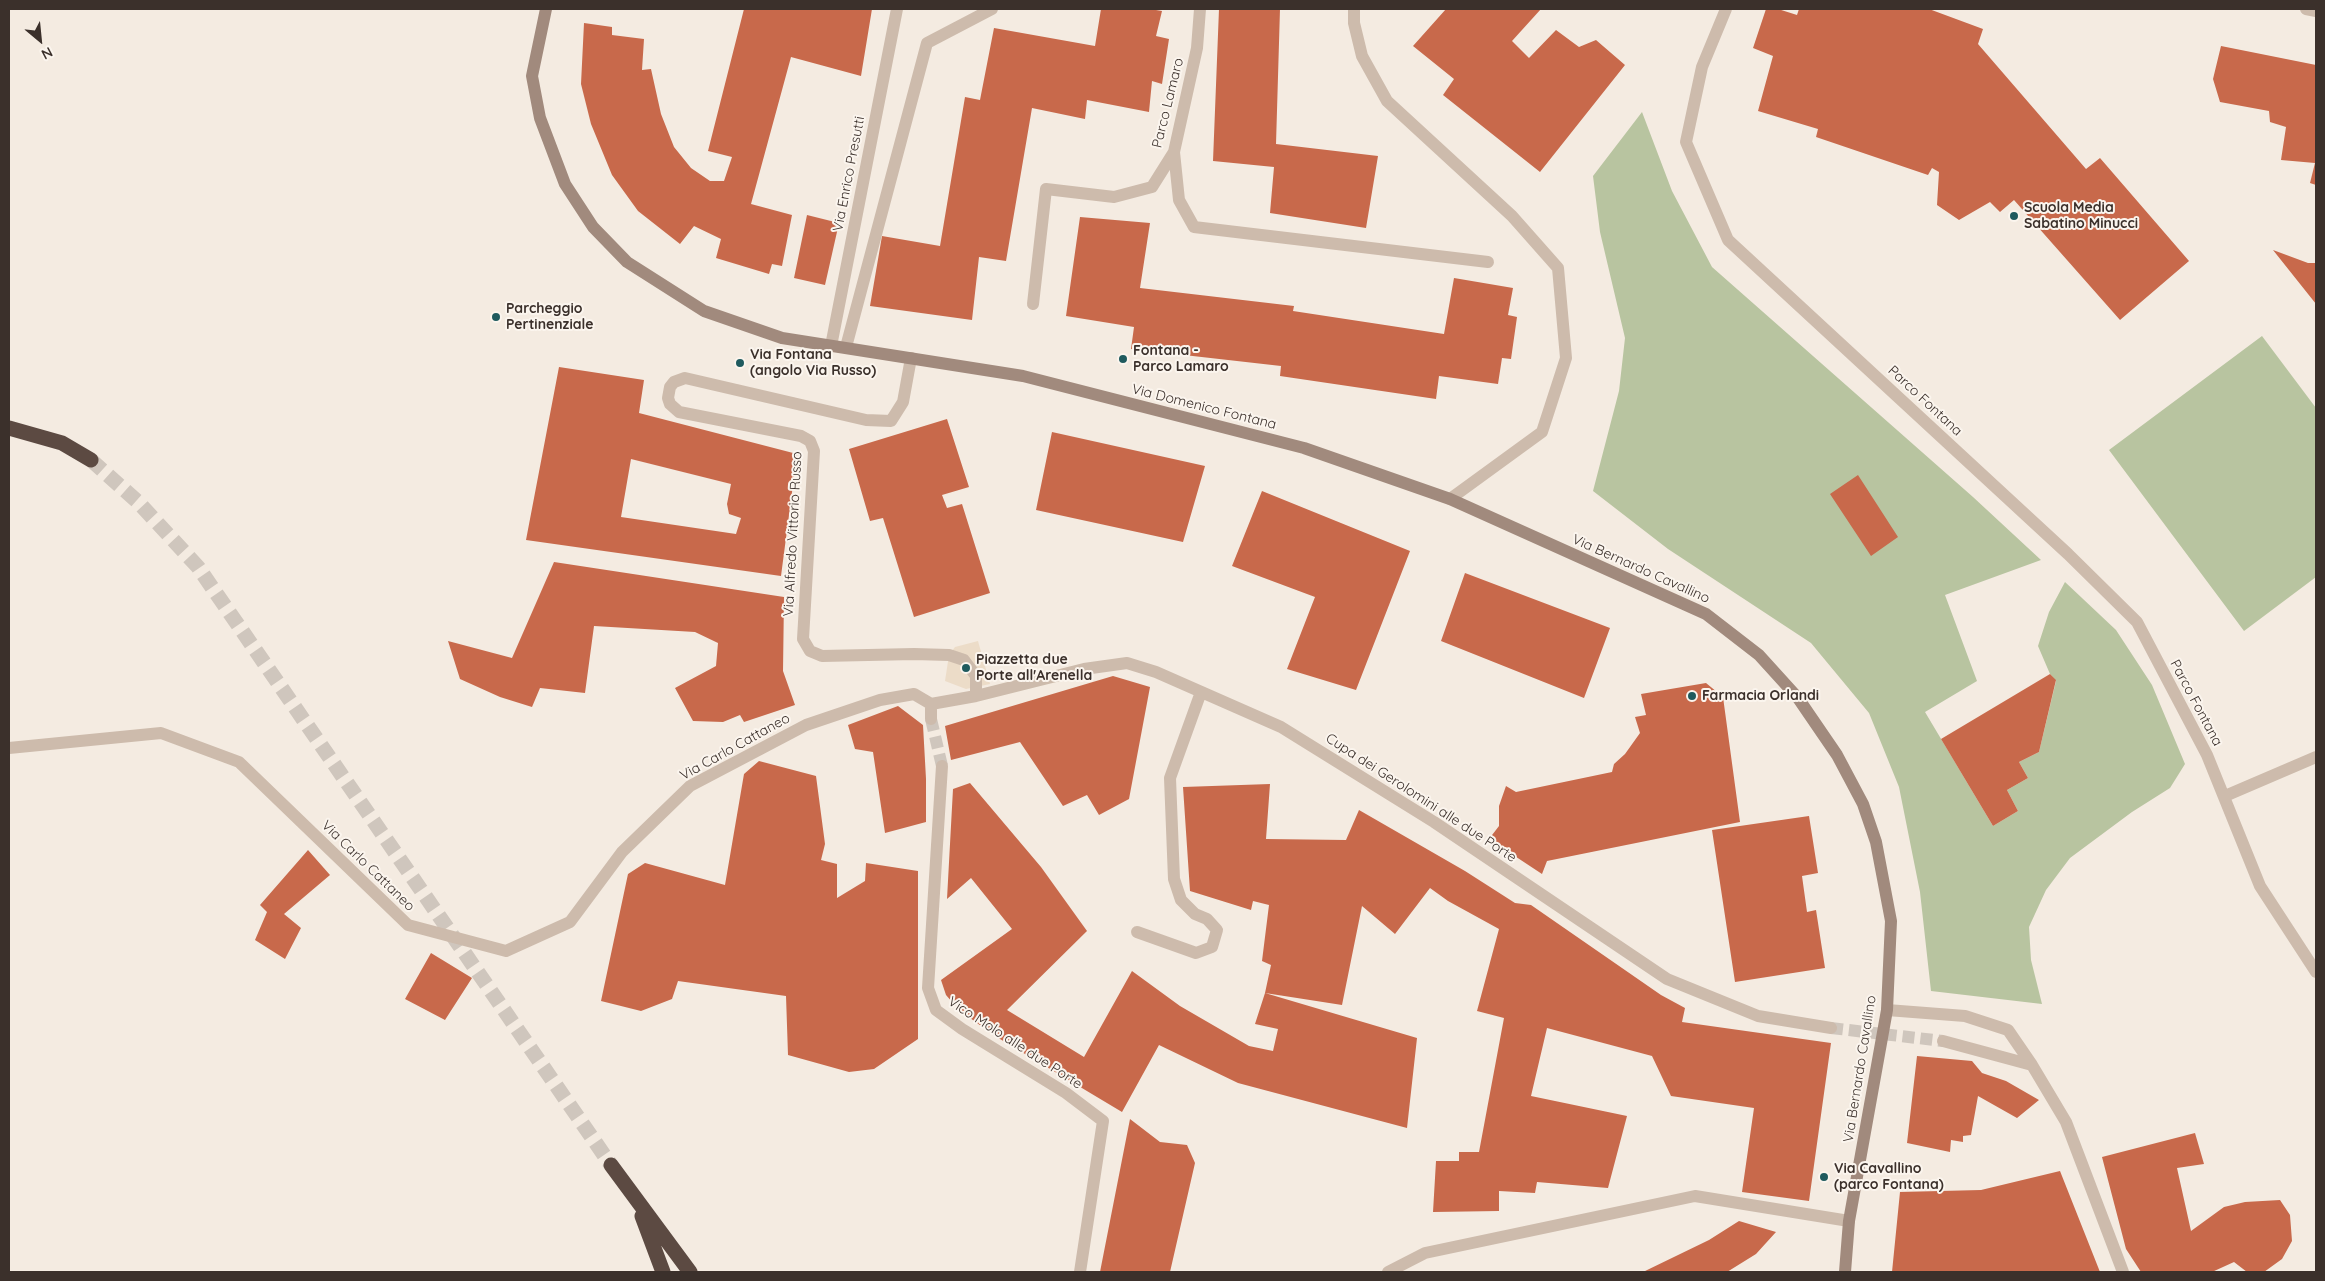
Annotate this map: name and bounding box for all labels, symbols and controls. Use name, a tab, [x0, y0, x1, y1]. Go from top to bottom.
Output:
north arrow	[15, 15, 65, 65]
text: N	[38, 43, 56, 64]
street label: Parco Lamaro	[1149, 56, 1187, 150]
street label: Via Enrico Presutti	[830, 115, 868, 233]
place label: Scuola Media Sabatino Minucci	[2024, 200, 2138, 232]
marker: Scuola Media Sabatino Minucci	[2008, 210, 2020, 222]
place label: Parcheggio Pertinenziale	[506, 301, 593, 334]
marker: Parcheggio Pertinenziale	[490, 311, 502, 323]
place label: Fontana - Parco Lamaro	[1133, 343, 1229, 376]
place label: Via Fontana (angolo Via Russo)	[750, 347, 876, 380]
marker: Fontana - Parco Lamaro	[1117, 353, 1129, 365]
marker: Via Fontana (angolo Via Russo)	[734, 357, 746, 369]
street label: Parco Fontana	[1884, 362, 1966, 440]
street label: Via Domenico Fontana	[1130, 381, 1278, 433]
street label: Via Alfredo Vittorio Russo	[780, 451, 806, 617]
street label: Via Bernardo Cavallino	[1570, 531, 1712, 607]
place label: Piazzetta due Porte all'Arenella	[976, 652, 1092, 684]
street label: Parco Fontana	[2166, 657, 2226, 749]
marker: Piazzetta due Porte all'Arenella	[960, 662, 972, 674]
place label: Farmacia Orlandi	[1702, 688, 1819, 704]
marker: Farmacia Orlandi	[1686, 690, 1698, 702]
street label: Via Carlo Cattaneo	[677, 710, 793, 784]
street label: Cupa dei Gerolomini alle due Porte	[1322, 730, 1520, 866]
street label: Via Carlo Cattaneo	[318, 817, 418, 915]
street label: Vico Molo alle due Porte	[945, 993, 1085, 1093]
street label: Via Bernardo Cavallino	[1840, 994, 1880, 1144]
place label: Via Cavallino (parco Fontana)	[1834, 1161, 1944, 1194]
marker: Via Cavallino (parco Fontana)	[1818, 1171, 1830, 1183]

